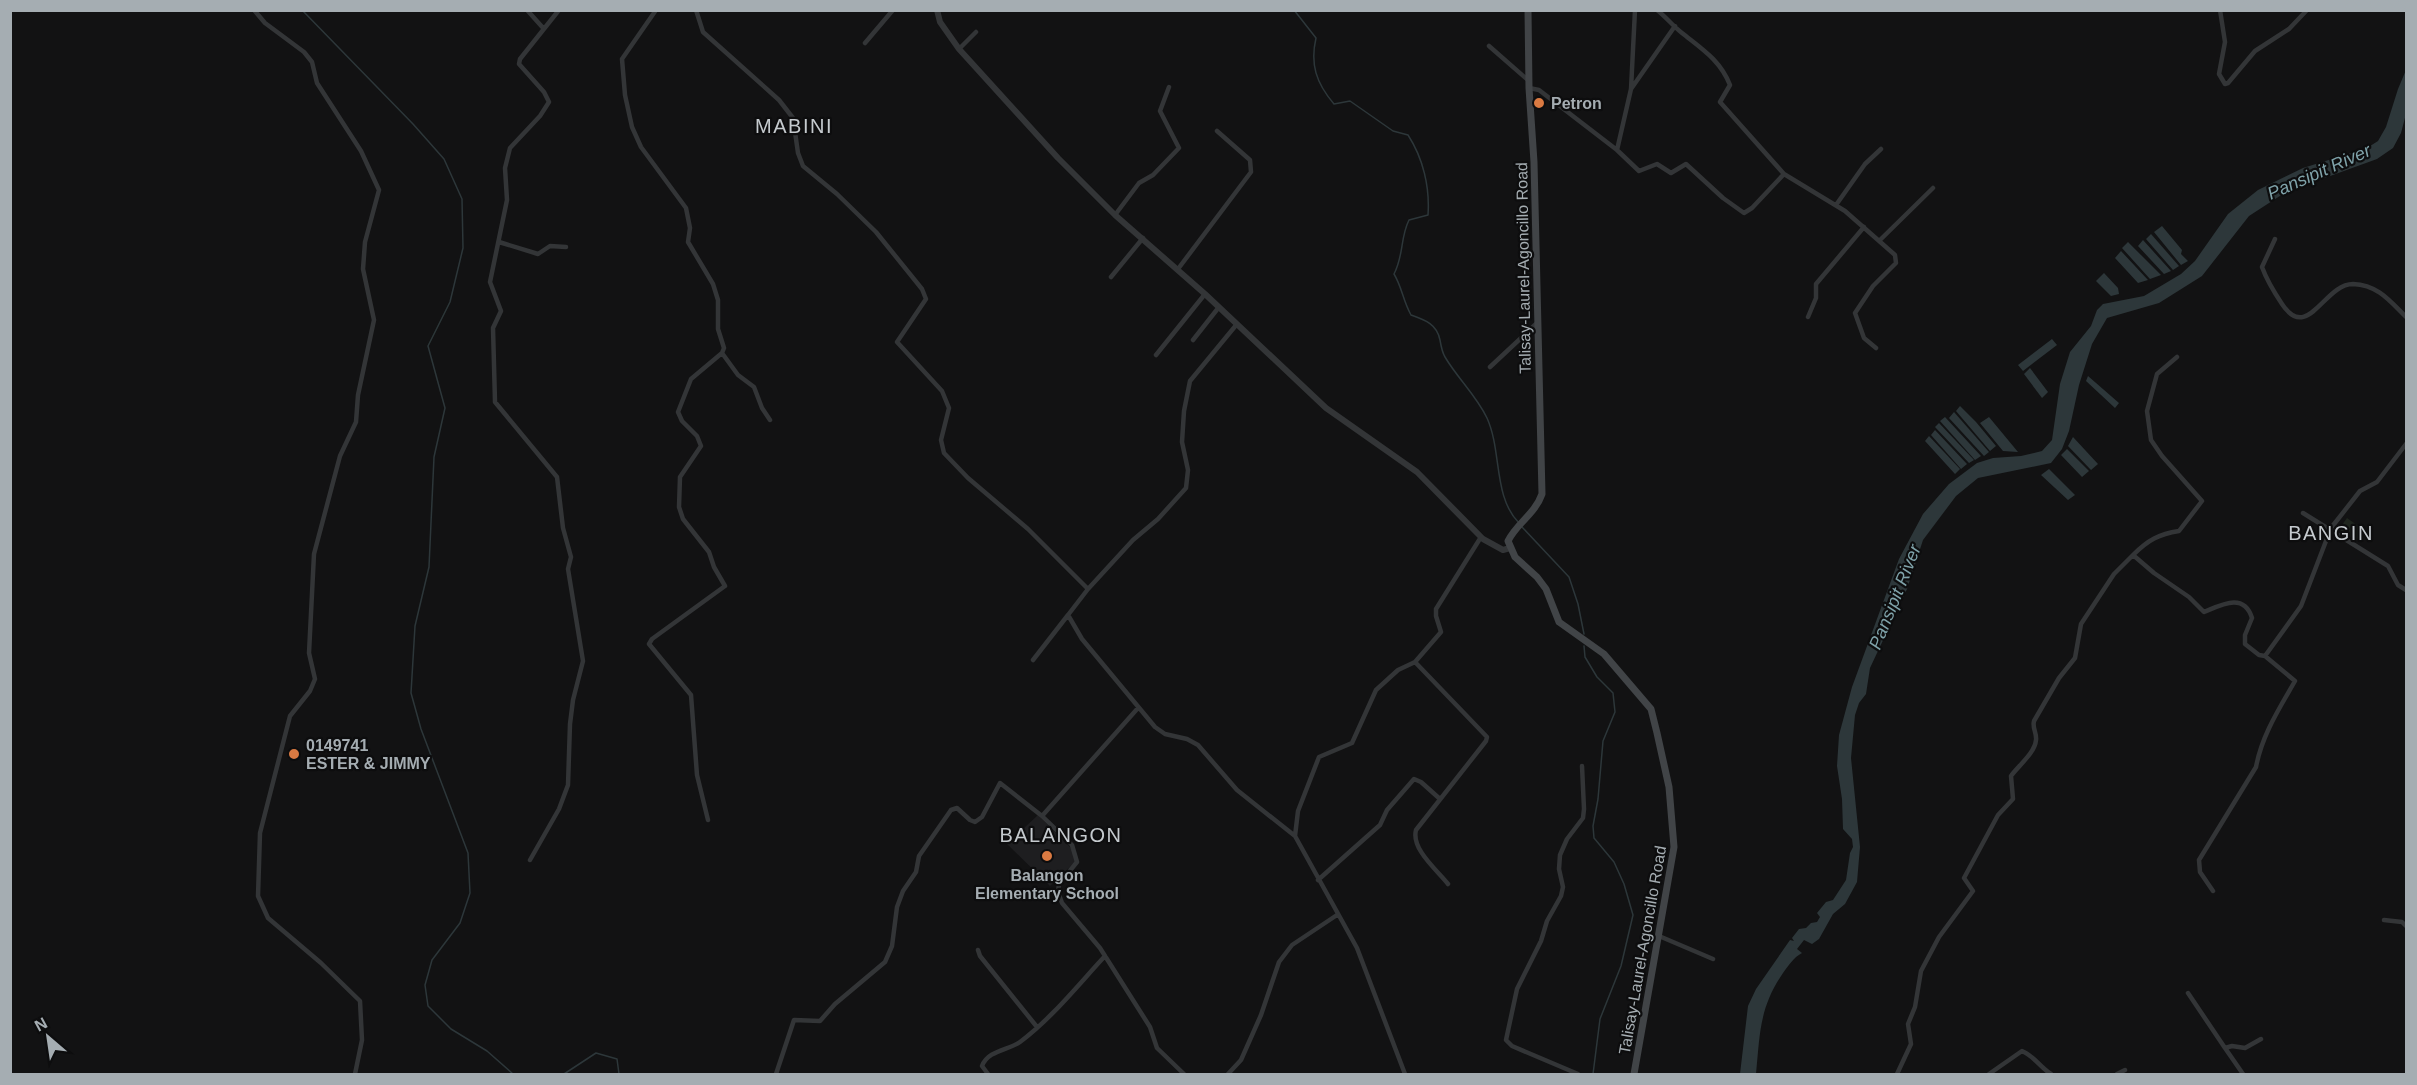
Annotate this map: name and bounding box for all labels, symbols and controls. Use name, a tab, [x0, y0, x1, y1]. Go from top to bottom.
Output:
place label: Petron	[1551, 95, 1602, 112]
marker: Petron	[1532, 96, 1546, 110]
district label: MABINI	[755, 115, 833, 137]
water label: Pansipit River	[2264, 140, 2375, 204]
street label: Talisay-Laurel-Agoncillo Road	[1513, 162, 1534, 374]
district label: BANGIN	[2288, 522, 2374, 544]
water label: Pansipit River	[1865, 541, 1925, 652]
place label: 0149741 ESTER & JIMMY	[306, 737, 431, 772]
marker: 0149741 ESTER & JIMMY	[287, 747, 301, 761]
district label: BALANGON	[999, 824, 1123, 846]
street label: Talisay-Laurel-Agoncillo Road	[1616, 844, 1669, 1056]
marker: Balangon Elementary School	[1040, 849, 1054, 863]
place label: Balangon Elementary School	[975, 867, 1119, 902]
north arrow	[18, 1007, 78, 1067]
text: N	[32, 1014, 50, 1035]

